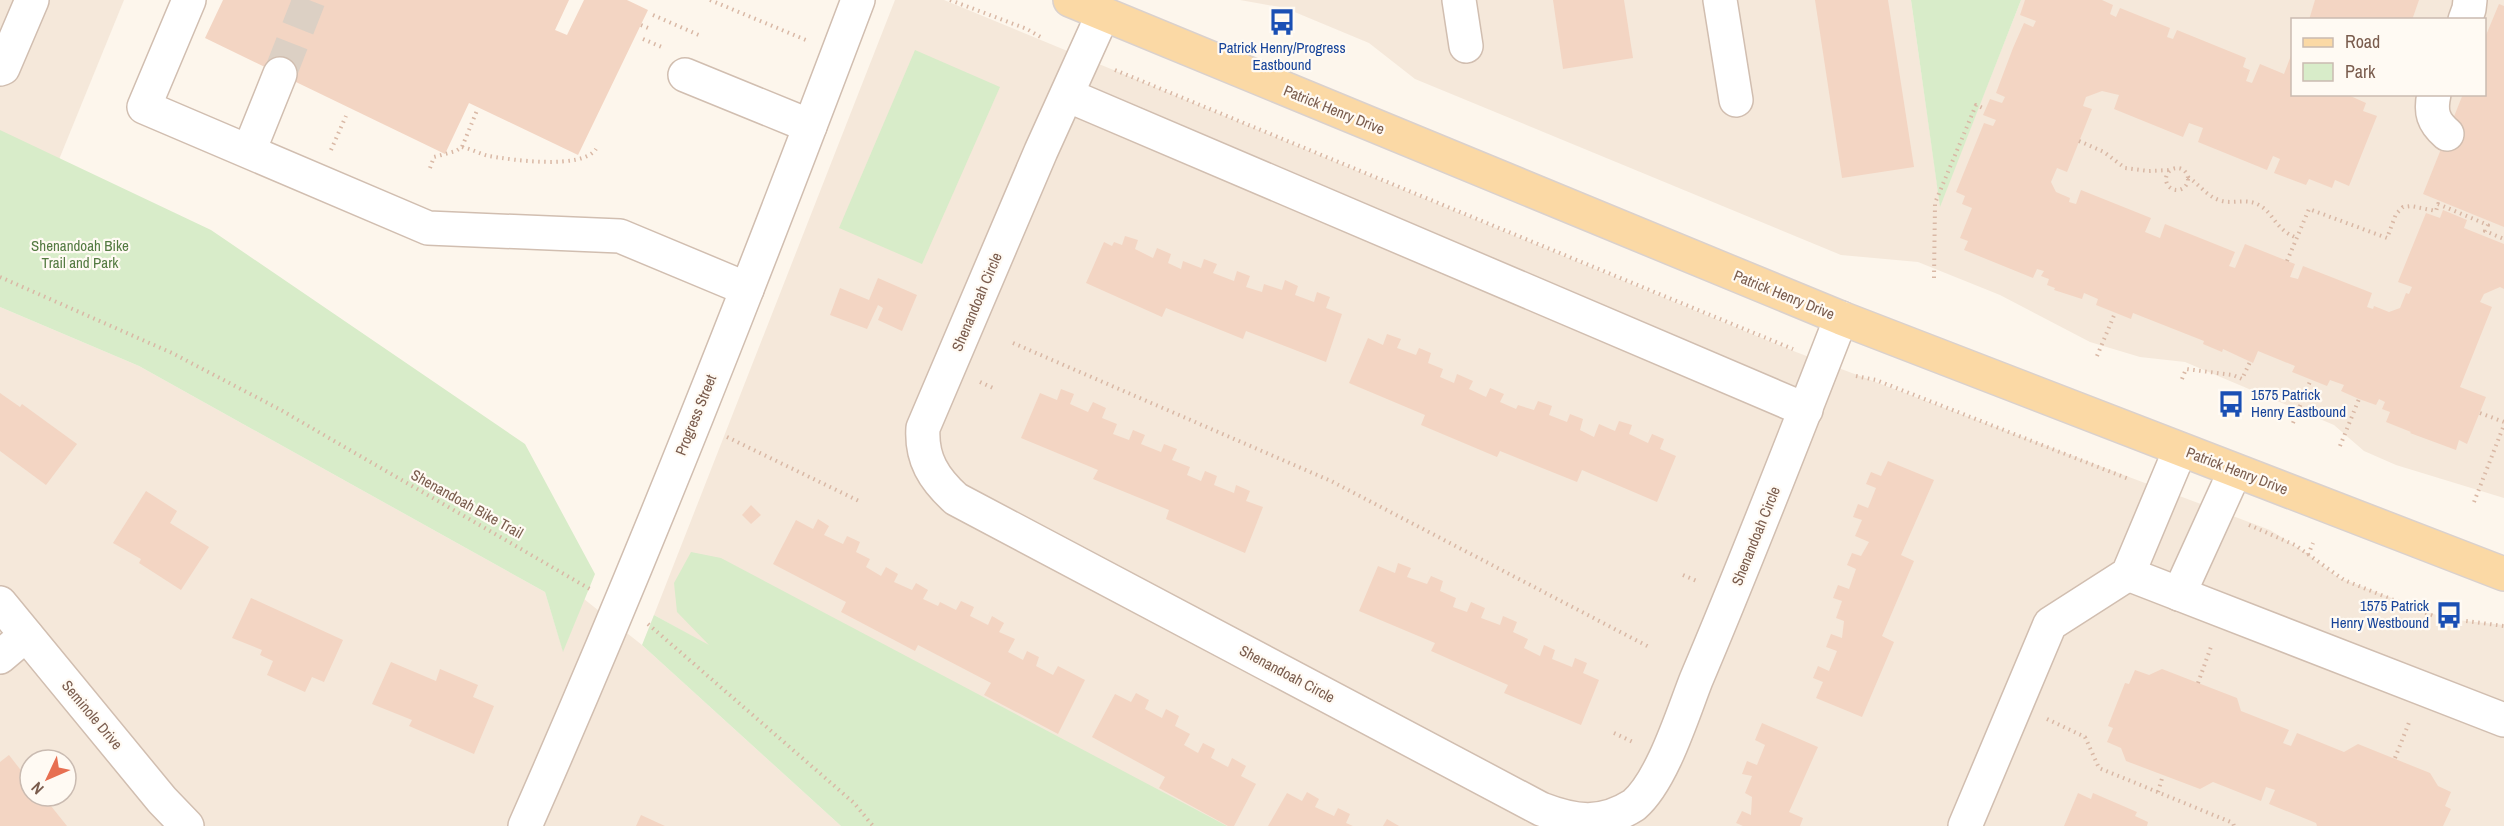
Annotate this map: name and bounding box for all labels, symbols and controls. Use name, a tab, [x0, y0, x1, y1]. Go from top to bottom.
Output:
bus stop icon: Patrick Henry/Progress Eastbound	[1267, 7, 1297, 37]
legend	[2291, 18, 2486, 96]
text: Road	[2345, 29, 2380, 54]
place label: Patrick Henry/Progress Eastbound	[1218, 37, 1346, 75]
text: Park	[2345, 59, 2376, 84]
street label: Patrick Henry Drive	[1281, 80, 1388, 139]
park label: Shenandoah Bike Trail and Park	[31, 235, 129, 273]
street label: Shenandoah Circle	[946, 249, 1007, 354]
street label: Patrick Henry Drive	[1731, 265, 1838, 324]
street label: Progress Street	[670, 371, 721, 458]
place label: 1575 Patrick Henry Eastbound	[2251, 384, 2346, 422]
bus stop icon: 1575 Patrick Henry Eastbound	[2216, 389, 2246, 419]
street label: Patrick Henry Drive	[2183, 442, 2291, 500]
street label: Shenandoah Bike Trail	[407, 464, 527, 543]
street label: Shenandoah Circle	[1726, 483, 1785, 589]
place label: 1575 Patrick Henry Westbound	[2331, 595, 2430, 633]
bus stop icon: 1575 Patrick Henry Westbound	[2434, 600, 2464, 630]
street label: Shenandoah Circle	[1236, 640, 1339, 708]
street label: Seminole Drive	[57, 675, 128, 754]
north arrow	[18, 748, 78, 808]
text: N	[26, 777, 48, 799]

